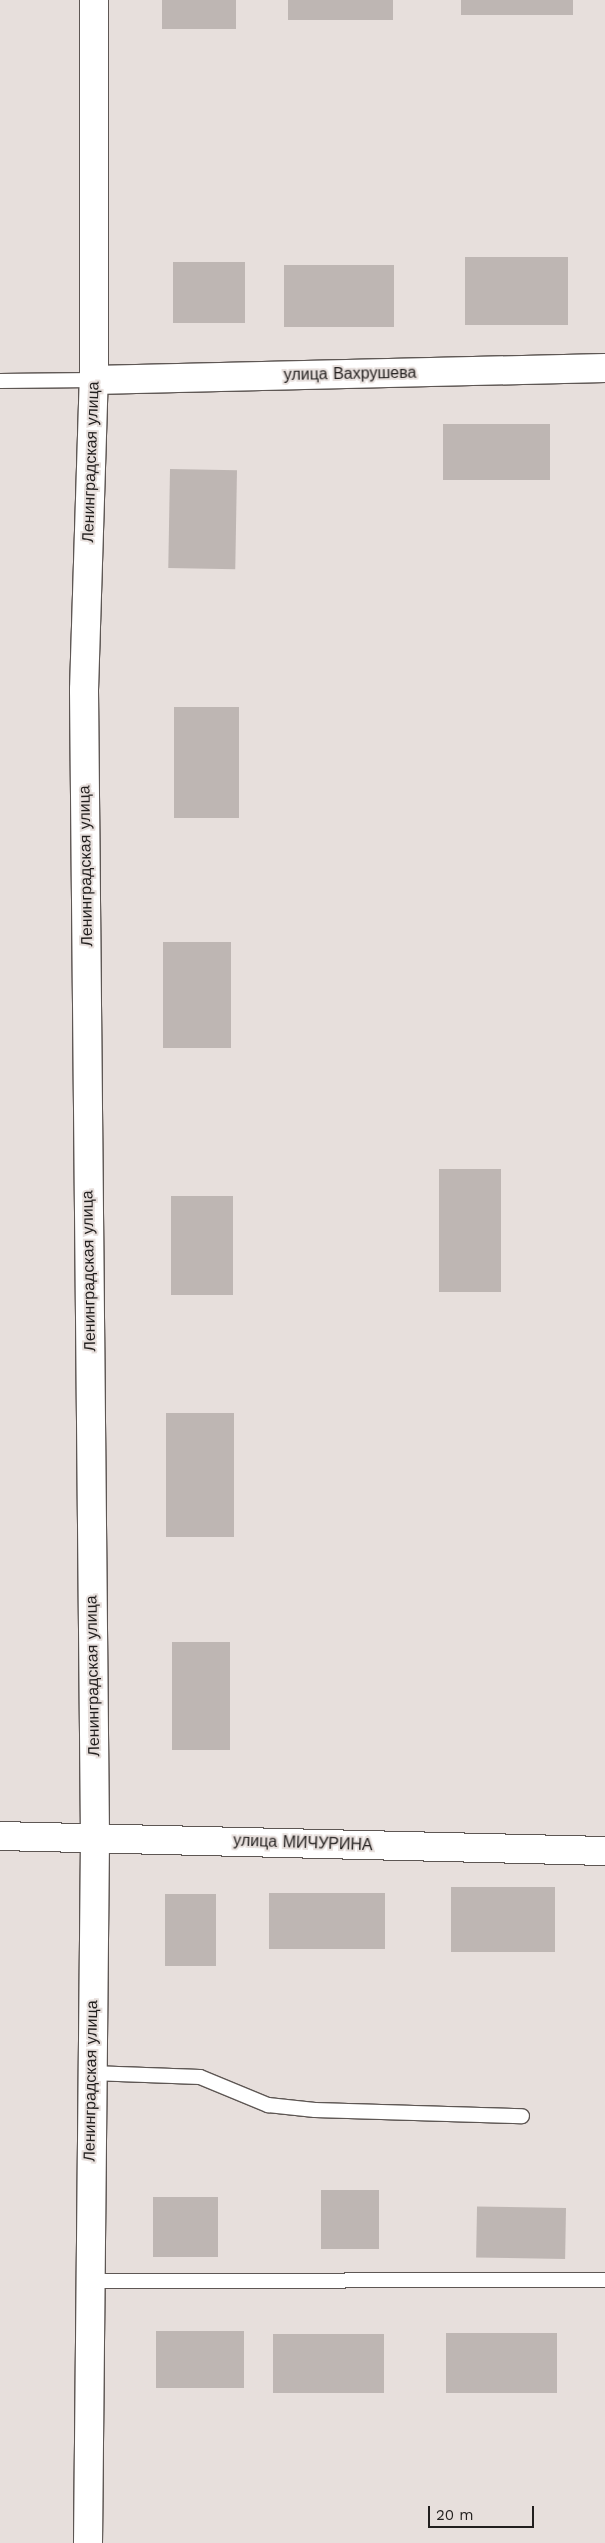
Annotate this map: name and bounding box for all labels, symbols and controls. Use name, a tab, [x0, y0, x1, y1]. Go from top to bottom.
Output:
street label: улица Вахрушева	[284, 363, 416, 385]
street label: Ленинградская улица	[79, 381, 103, 543]
street label: Ленинградская улица	[75, 785, 97, 947]
street label: Ленинградская улица	[78, 1190, 100, 1352]
street label: Ленинградская улица	[82, 1595, 104, 1757]
street label: улица МИЧУРИНА	[233, 1831, 373, 1855]
street label: Ленинградская улица	[80, 2000, 102, 2162]
scale bar	[430, 2496, 536, 2528]
text: 20 m	[436, 2506, 474, 2524]

